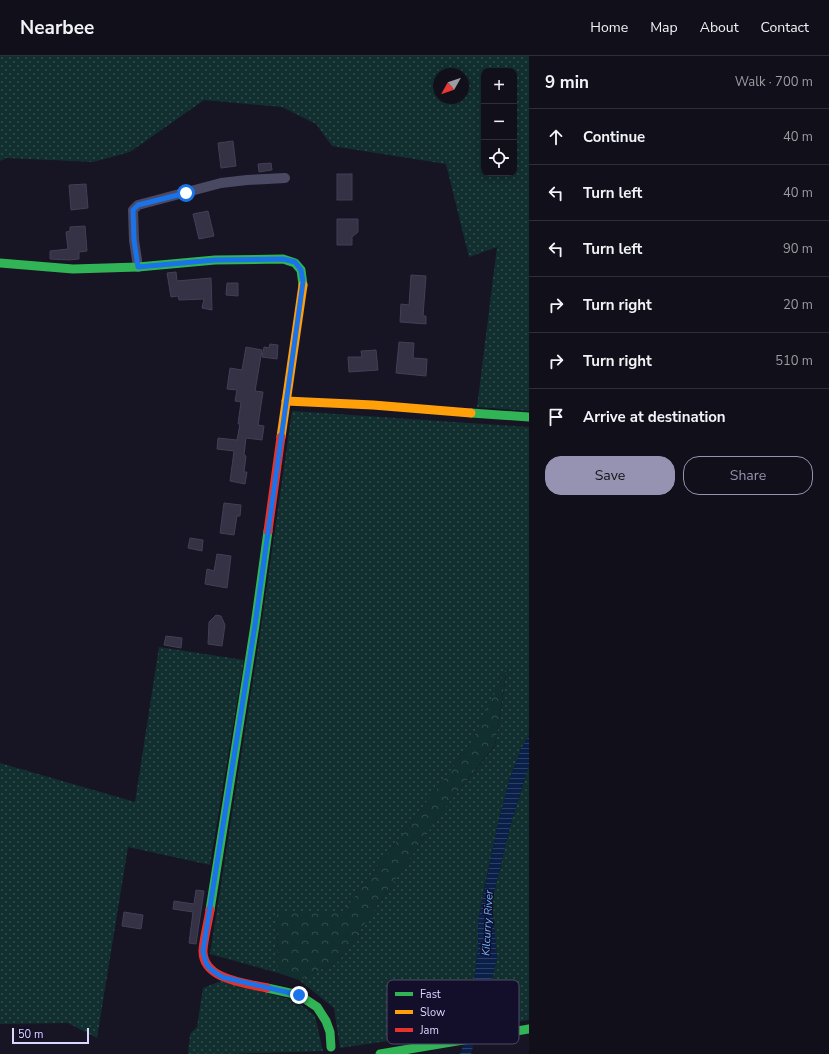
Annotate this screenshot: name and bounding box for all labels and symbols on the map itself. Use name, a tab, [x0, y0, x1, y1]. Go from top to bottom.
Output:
north arrow	[433, 68, 469, 104]
route start	[177, 184, 195, 202]
water label: Kilcurry River	[478, 889, 497, 956]
legend	[387, 980, 519, 1044]
route end	[290, 986, 308, 1004]
text: Fast	[420, 987, 441, 1002]
text: Slow	[420, 1005, 445, 1020]
text: Jam	[419, 1023, 439, 1038]
scale bar	[12, 1026, 89, 1045]

